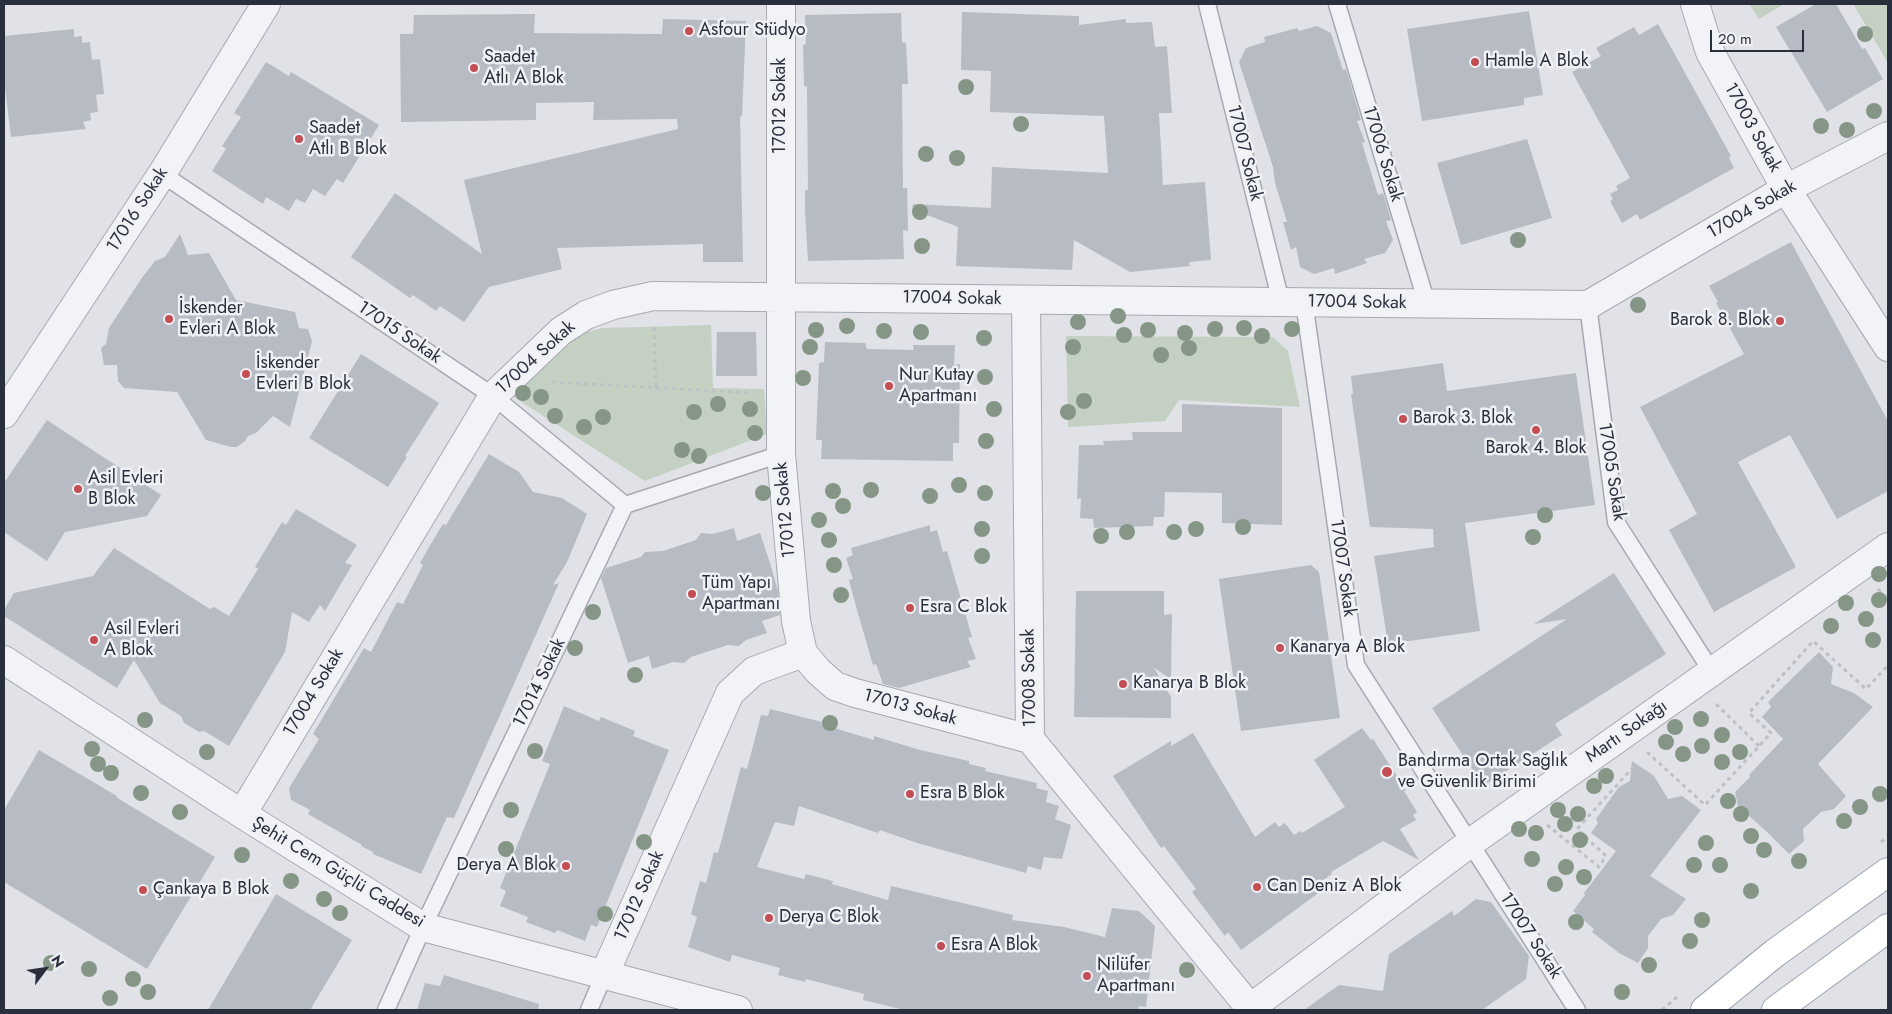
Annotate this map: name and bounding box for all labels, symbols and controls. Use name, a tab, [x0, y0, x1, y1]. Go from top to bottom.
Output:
place label: Asfour Stüdyo	[699, 20, 806, 42]
scale bar	[1712, 20, 1806, 52]
marker: Asfour Stüdyo	[683, 25, 695, 37]
text: 20 m	[1718, 28, 1752, 50]
place label: Saadet Atlı A Blok	[484, 47, 564, 90]
place label: Hamle A Blok	[1485, 51, 1589, 73]
marker: Hamle A Blok	[1469, 56, 1481, 68]
street label: 17012 Sokak	[770, 58, 792, 154]
marker: Saadet Atlı A Blok	[468, 62, 480, 74]
street label: 17003 Sokak	[1719, 80, 1785, 176]
street label: 17007 Sokak	[1222, 103, 1266, 203]
street label: 17006 Sokak	[1357, 103, 1407, 205]
place label: Saadet Atlı B Blok	[309, 118, 387, 160]
marker: Saadet Atlı B Blok	[293, 133, 305, 145]
street label: 17016 Sokak	[103, 164, 173, 256]
street label: 17004 Sokak	[1704, 176, 1800, 244]
street label: 17004 Sokak	[902, 287, 1002, 311]
street label: 17004 Sokak	[1307, 291, 1407, 315]
street label: 17015 Sokak	[353, 297, 445, 369]
place label: İskender Evleri A Blok	[179, 298, 276, 340]
place label: Barok 8. Blok	[1670, 310, 1770, 332]
marker: İskender Evleri A Blok	[163, 313, 175, 325]
marker: Barok 8. Blok	[1774, 315, 1786, 327]
street label: 17004 Sokak	[492, 317, 580, 399]
place label: İskender Evleri B Blok	[256, 353, 351, 396]
place label: Nur Kutay Apartmanı	[899, 365, 977, 408]
marker: İskender Evleri B Blok	[240, 368, 252, 380]
marker: Nur Kutay Apartmanı	[883, 380, 895, 392]
place label: Barok 3. Blok	[1413, 408, 1513, 430]
marker: Barok 3. Blok	[1397, 413, 1409, 425]
street label: 17005 Sokak	[1593, 421, 1629, 523]
marker: Barok 4. Blok	[1530, 424, 1542, 436]
place label: Barok 4. Blok	[1486, 438, 1586, 460]
street label: 17012 Sokak	[771, 461, 801, 559]
place label: Asil Evleri B Blok	[88, 468, 163, 510]
marker: Asil Evleri B Blok	[72, 483, 84, 495]
street label: 17007 Sokak	[1324, 518, 1360, 618]
place label: Tüm Yapı Apartmanı	[702, 573, 780, 616]
marker: Tüm Yapı Apartmanı	[686, 588, 698, 600]
place label: Esra C Blok	[920, 597, 1007, 619]
marker: Esra C Blok	[904, 602, 916, 614]
place label: Asil Evleri A Blok	[104, 619, 179, 662]
street label: 17008 Sokak	[1018, 629, 1042, 727]
marker: Asil Evleri A Blok	[88, 634, 100, 646]
street label: 17014 Sokak	[509, 635, 571, 731]
place label: Kanarya A Blok	[1290, 637, 1405, 659]
marker: Kanarya A Blok	[1274, 642, 1286, 654]
street label: 17004 Sokak	[279, 645, 349, 741]
place label: Kanarya B Blok	[1133, 673, 1246, 695]
marker: Kanarya B Blok	[1117, 678, 1129, 690]
street label: 17013 Sokak	[861, 685, 959, 731]
street label: Martı Sokağı	[1582, 696, 1672, 768]
place label: Bandırma Ortak Sağlık ve Güvenlik Birimi	[1398, 751, 1568, 794]
marker: Bandırma Ortak Sağlık ve Güvenlik Birimi	[1380, 765, 1394, 779]
place label: Esra B Blok	[920, 783, 1005, 805]
marker: Esra B Blok	[904, 788, 916, 800]
street label: Şehit Cem Güçlü Caddesi	[248, 813, 428, 933]
street label: 17012 Sokak	[611, 848, 669, 944]
place label: Derya A Blok	[457, 855, 556, 877]
marker: Derya A Blok	[560, 860, 572, 872]
place label: Can Deniz A Blok	[1267, 876, 1401, 898]
place label: Çankaya B Blok	[153, 879, 269, 901]
marker: Can Deniz A Blok	[1251, 881, 1263, 893]
marker: Çankaya B Blok	[137, 884, 149, 896]
street label: 17007 Sokak	[1494, 889, 1566, 983]
place label: Derya C Blok	[779, 907, 879, 929]
marker: Derya C Blok	[763, 912, 775, 924]
place label: Esra A Blok	[951, 935, 1038, 957]
marker: Esra A Blok	[935, 940, 947, 952]
north arrow	[20, 944, 70, 994]
text: N	[46, 951, 69, 971]
place label: Nilüfer Apartmanı	[1097, 955, 1175, 998]
marker: Nilüfer Apartmanı	[1081, 970, 1093, 982]

